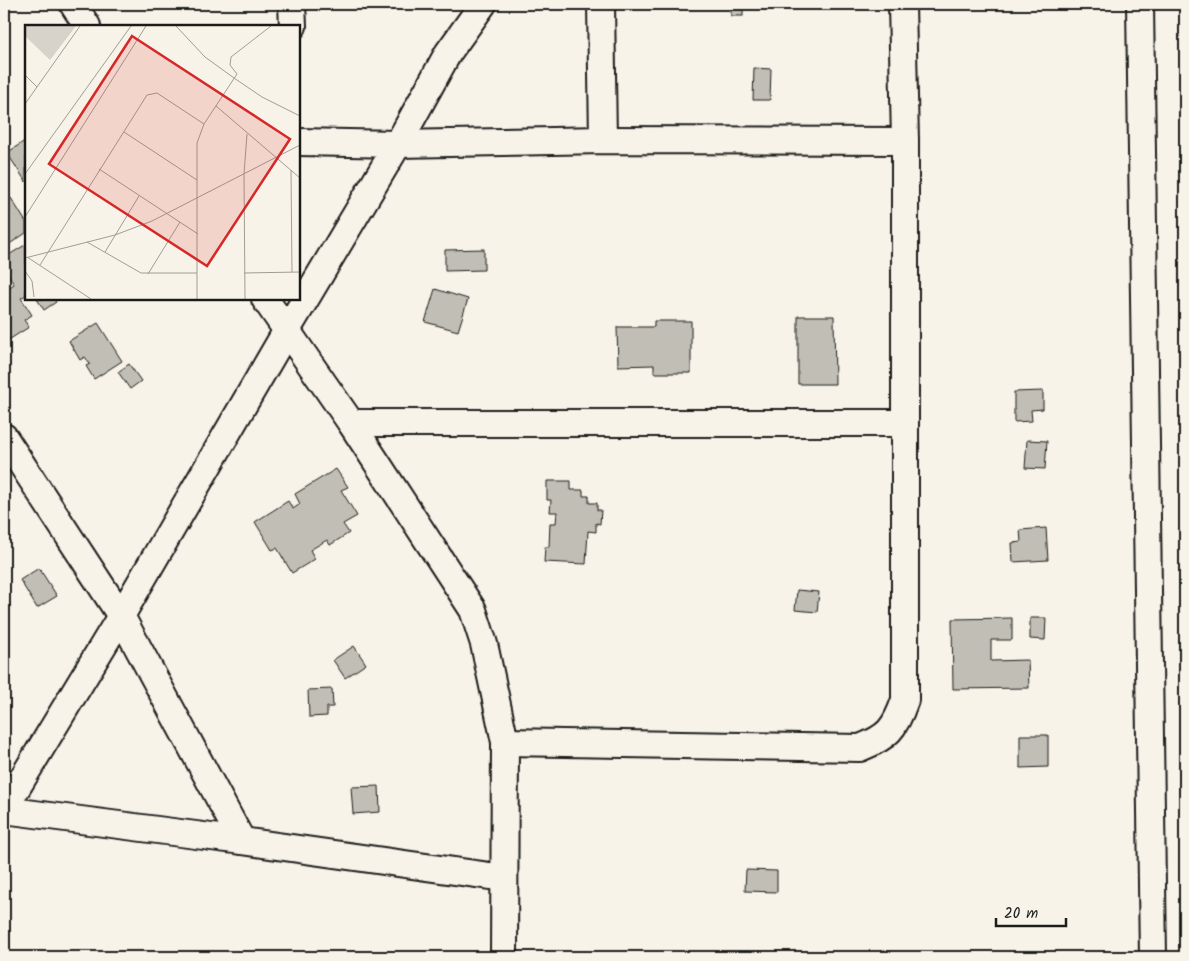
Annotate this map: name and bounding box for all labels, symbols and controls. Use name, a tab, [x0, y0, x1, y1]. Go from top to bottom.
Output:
inset map	[25, 25, 300, 300]
scale bar	[996, 896, 1066, 928]
text: 20 m	[1004, 902, 1038, 926]

